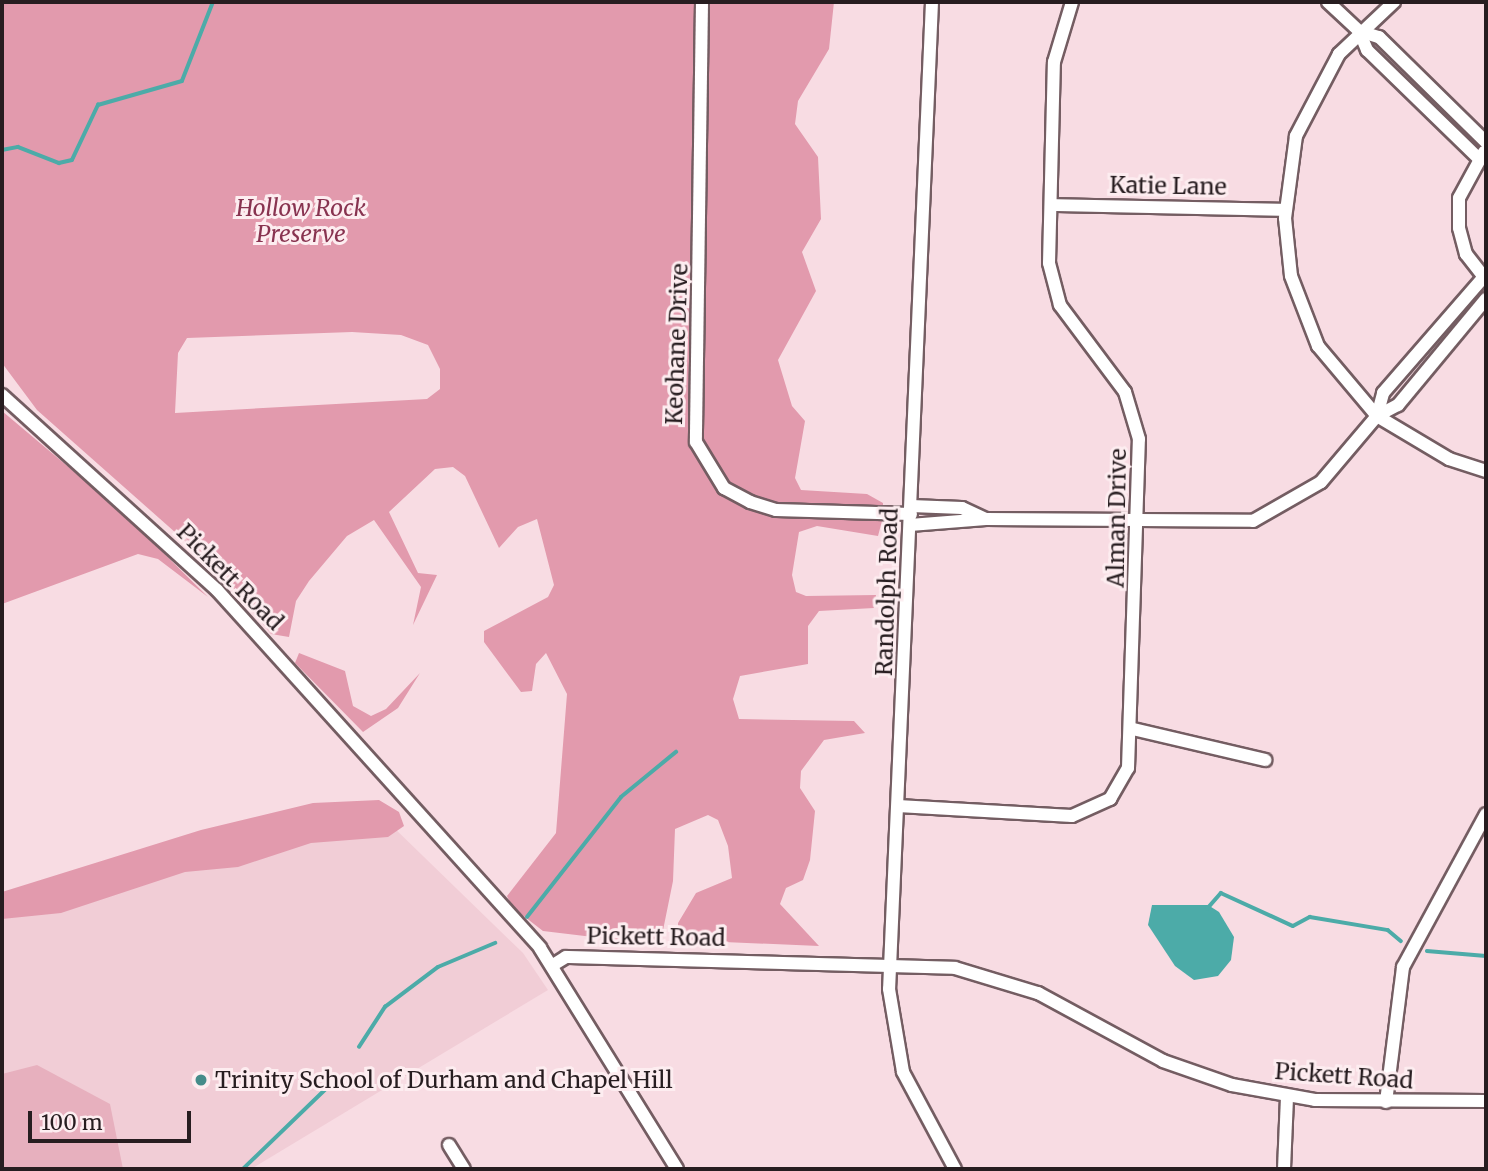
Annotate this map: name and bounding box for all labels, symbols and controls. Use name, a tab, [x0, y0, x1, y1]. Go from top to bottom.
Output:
street label: Katie Lane	[1109, 171, 1227, 201]
park label: Hollow Rock Preserve	[236, 194, 366, 248]
street label: Keohane Drive	[660, 263, 694, 425]
street label: Alman Drive	[1102, 448, 1132, 588]
street label: Randolph Road	[870, 508, 904, 676]
street label: Pickett Road	[171, 518, 289, 636]
street label: Pickett Road	[586, 922, 726, 952]
street label: Pickett Road	[1274, 1057, 1414, 1095]
place label: Trinity School of Durham and Chapel Hill	[215, 1066, 673, 1094]
marker: Trinity School of Durham and Chapel Hill	[193, 1072, 209, 1088]
scale bar	[32, 1098, 194, 1142]
text: 100 m	[41, 1109, 103, 1136]

